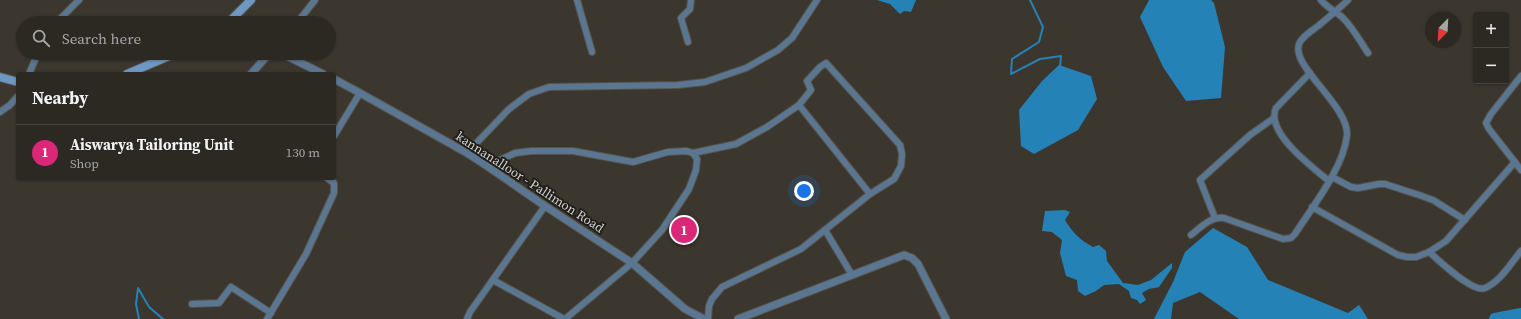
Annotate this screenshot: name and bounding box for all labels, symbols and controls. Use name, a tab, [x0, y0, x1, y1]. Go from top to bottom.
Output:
north arrow	[1425, 12, 1461, 48]
map controls	[1473, 12, 1509, 84]
button: +	[1473, 12, 1509, 48]
search box	[16, 16, 336, 60]
icon: search	[30, 27, 52, 49]
text: Search here	[62, 28, 141, 49]
button: −	[1473, 48, 1509, 84]
text: Nearby	[32, 86, 88, 110]
street label: kannanalloor - Pallimon Road	[453, 128, 608, 237]
text: Aiswarya Tailoring Unit	[70, 134, 234, 155]
text: 1	[41, 144, 49, 161]
text: 130 m	[286, 144, 320, 161]
text: Shop	[70, 155, 99, 172]
your location	[794, 181, 814, 201]
pin: 1	[671, 215, 697, 245]

